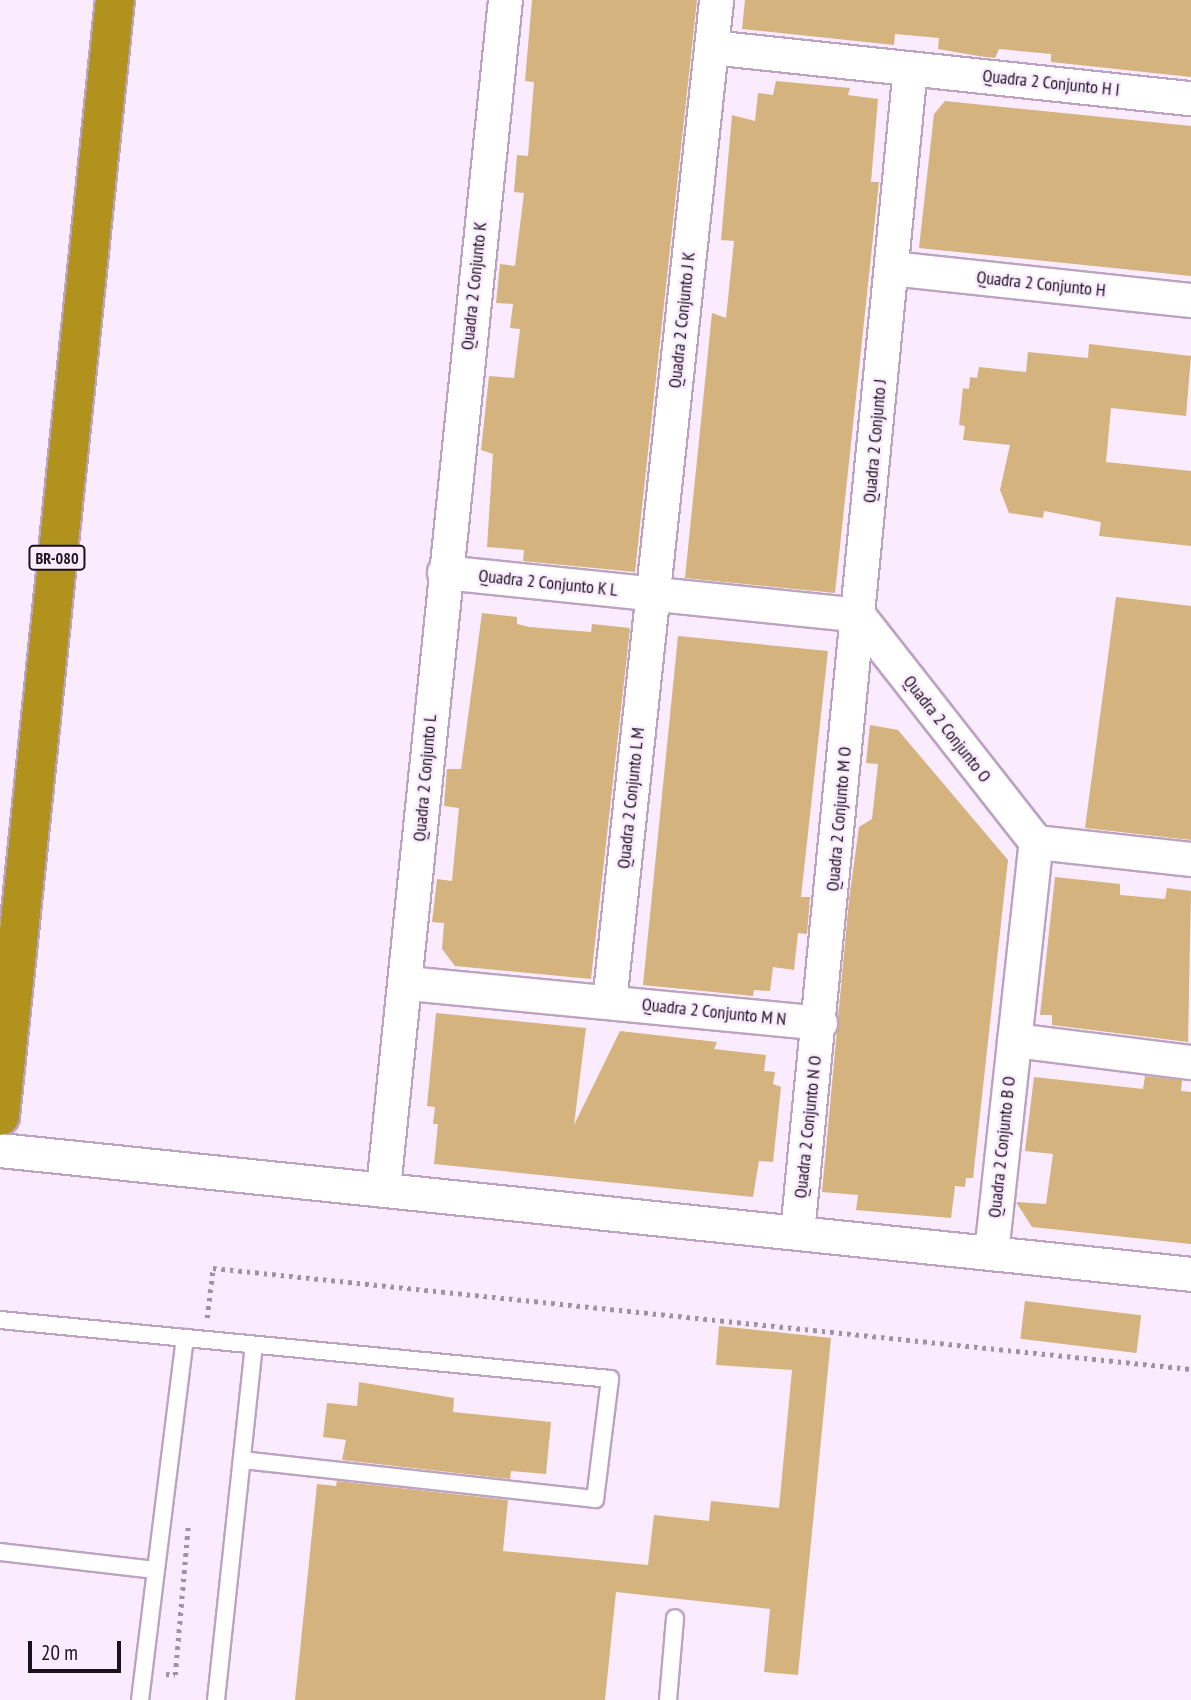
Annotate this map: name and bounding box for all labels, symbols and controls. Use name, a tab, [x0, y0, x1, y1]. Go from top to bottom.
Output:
street label: Quadra 2 Conjunto H I	[981, 65, 1121, 101]
street label: Quadra 2 Conjunto K	[457, 221, 491, 351]
street label: Quadra 2 Conjunto J K	[664, 251, 700, 389]
street label: Quadra 2 Conjunto H	[975, 266, 1107, 302]
street label: Quadra 2 Conjunto J	[859, 378, 891, 504]
road number: BR-080	[27, 545, 87, 570]
street label: Quadra 2 Conjunto K L	[477, 565, 619, 601]
street label: Quadra 2 Conjunto O	[899, 671, 995, 787]
street label: Quadra 2 Conjunto L	[409, 714, 441, 842]
street label: Quadra 2 Conjunto L M	[613, 726, 649, 870]
street label: Quadra 2 Conjunto M O	[822, 746, 856, 892]
street label: Quadra 2 Conjunto M N	[641, 994, 787, 1030]
street label: Quadra 2 Conjunto N O	[790, 1055, 826, 1199]
street label: Quadra 2 Conjunto B O	[984, 1075, 1020, 1219]
scale bar	[32, 1626, 124, 1670]
text: 20 m	[41, 1639, 78, 1666]

